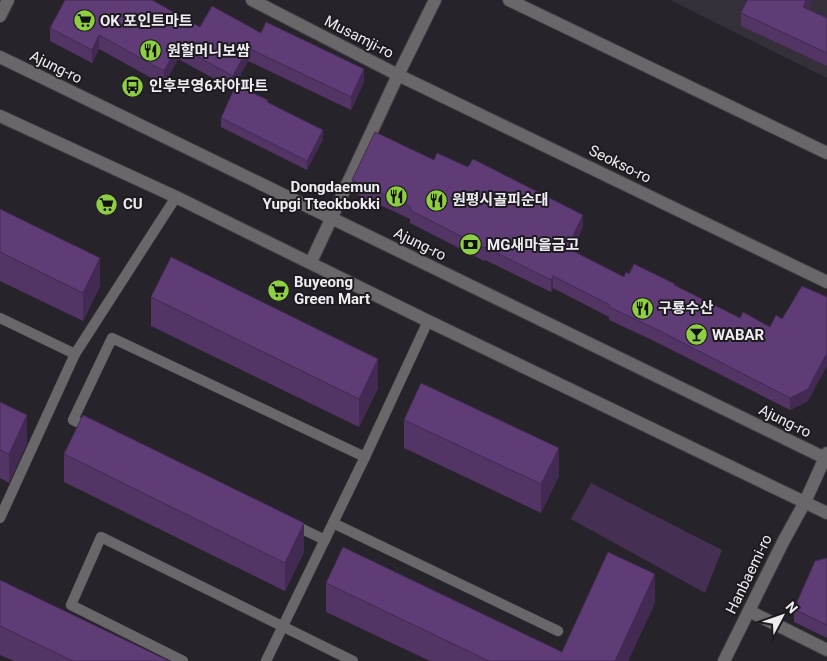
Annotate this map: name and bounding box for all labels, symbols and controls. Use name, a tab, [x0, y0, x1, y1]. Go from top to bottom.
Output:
supermarket icon: OK 포인트마트	[72, 9, 96, 33]
place label: OK 포인트마트	[100, 12, 193, 30]
street label: Musamji-ro	[321, 12, 397, 62]
restaurant icon: 원할머니보쌈	[139, 39, 163, 63]
place label: 원할머니보쌈	[167, 42, 250, 60]
street label: Ajung-ro	[27, 47, 85, 87]
bus stop icon: 인후부영6차아파트	[121, 74, 145, 98]
place label: 인후부영6차아파트	[149, 77, 268, 95]
street label: Seokso-ro	[586, 141, 654, 187]
place label: Dongdaemun Yupgi Tteokbokki	[262, 178, 380, 213]
restaurant icon: Dongdaemun Yupgi Tteokbokki	[384, 184, 408, 208]
restaurant icon: 원평시골피순대	[424, 188, 448, 212]
place label: 원평시골피순대	[452, 191, 549, 209]
supermarket icon: CU	[95, 192, 119, 216]
place label: CU	[123, 195, 143, 213]
street label: Ajung-ro	[391, 224, 449, 264]
bank icon: MG새마을금고	[459, 233, 483, 257]
place label: MG새마을금고	[487, 236, 580, 254]
place label: Buyeong Green Mart	[294, 273, 370, 308]
supermarket icon: Buyeong Green Mart	[266, 279, 290, 303]
restaurant icon: 구룡수산	[630, 296, 654, 320]
place label: 구룡수산	[658, 299, 713, 317]
bar icon: WABAR	[684, 323, 708, 347]
place label: WABAR	[712, 326, 765, 344]
street label: Ajung-ro	[756, 401, 814, 441]
street label: Hanbaemi-ro	[722, 531, 776, 617]
north arrow	[757, 591, 807, 641]
text: N	[783, 598, 801, 616]

